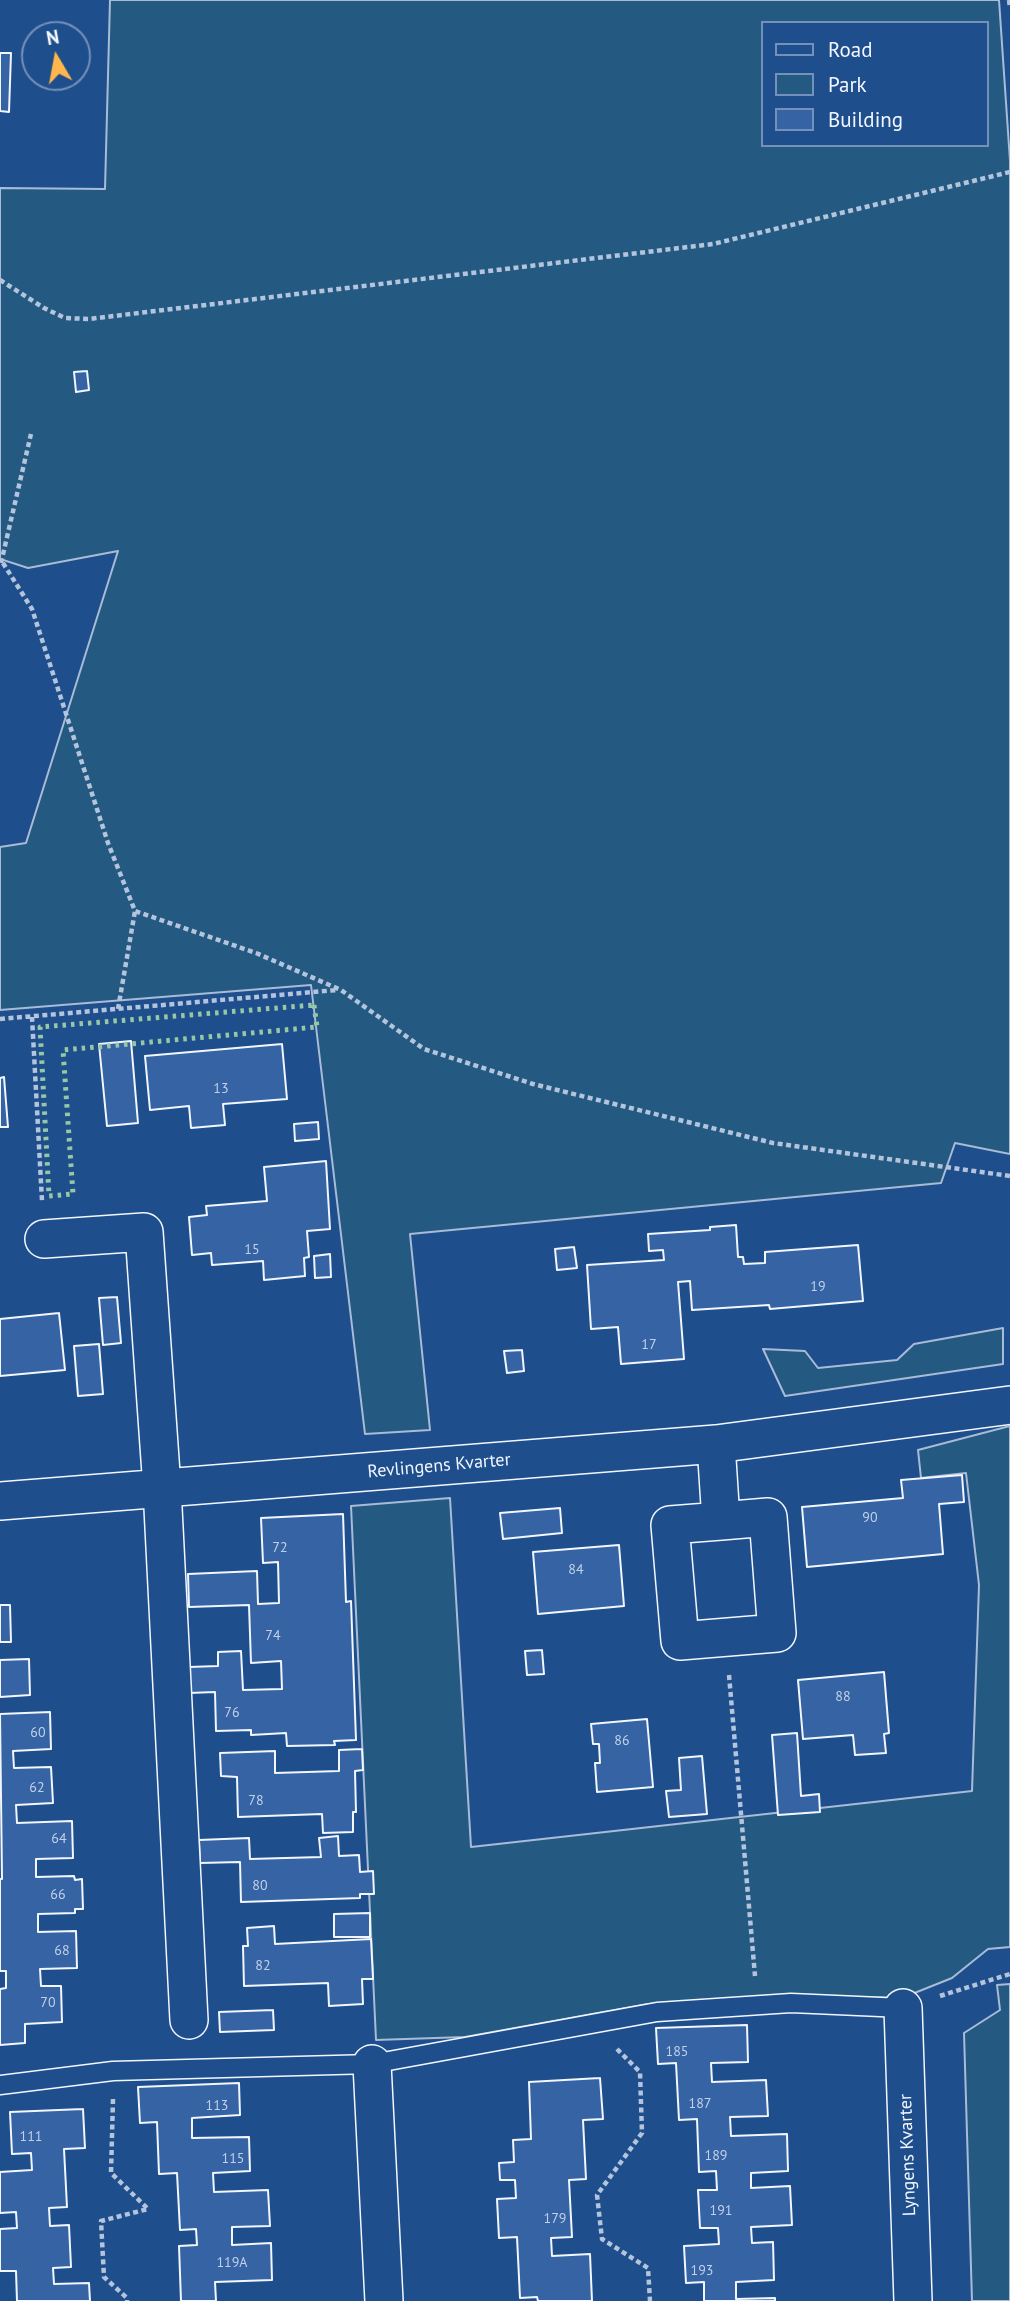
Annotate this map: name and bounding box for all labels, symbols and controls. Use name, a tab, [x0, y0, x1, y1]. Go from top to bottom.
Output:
north arrow	[21, 21, 91, 91]
legend	[762, 21, 989, 147]
text: N	[44, 24, 61, 50]
text: Road	[828, 36, 872, 63]
text: Park	[828, 71, 867, 98]
text: Building	[828, 106, 903, 133]
house number: 13	[213, 1081, 229, 1097]
house number: 15	[244, 1242, 260, 1258]
house number: 19	[810, 1279, 826, 1295]
house number: 17	[641, 1337, 657, 1353]
street label: Revlingens Kvarter	[366, 1449, 512, 1483]
house number: 90	[862, 1510, 878, 1526]
house number: 72	[272, 1540, 288, 1556]
house number: 84	[568, 1562, 584, 1578]
house number: 74	[265, 1628, 281, 1644]
house number: 88	[835, 1689, 851, 1705]
house number: 76	[224, 1705, 240, 1721]
house number: 60	[30, 1725, 46, 1741]
house number: 86	[614, 1733, 630, 1749]
house number: 62	[29, 1780, 45, 1796]
house number: 78	[248, 1793, 264, 1809]
house number: 64	[51, 1831, 67, 1847]
house number: 80	[252, 1878, 268, 1894]
house number: 66	[50, 1887, 66, 1903]
house number: 68	[54, 1943, 70, 1959]
house number: 82	[255, 1958, 271, 1974]
house number: 70	[40, 1995, 56, 2011]
house number: 185	[666, 2044, 688, 2060]
street label: Lyngens Kvarter	[895, 2094, 921, 2216]
house number: 187	[689, 2096, 711, 2112]
house number: 113	[206, 2098, 228, 2114]
house number: 111	[20, 2129, 42, 2145]
house number: 189	[705, 2148, 727, 2164]
house number: 115	[222, 2151, 244, 2167]
house number: 191	[710, 2203, 732, 2219]
house number: 179	[544, 2211, 566, 2227]
house number: 119A	[216, 2255, 248, 2271]
house number: 193	[691, 2263, 713, 2279]

